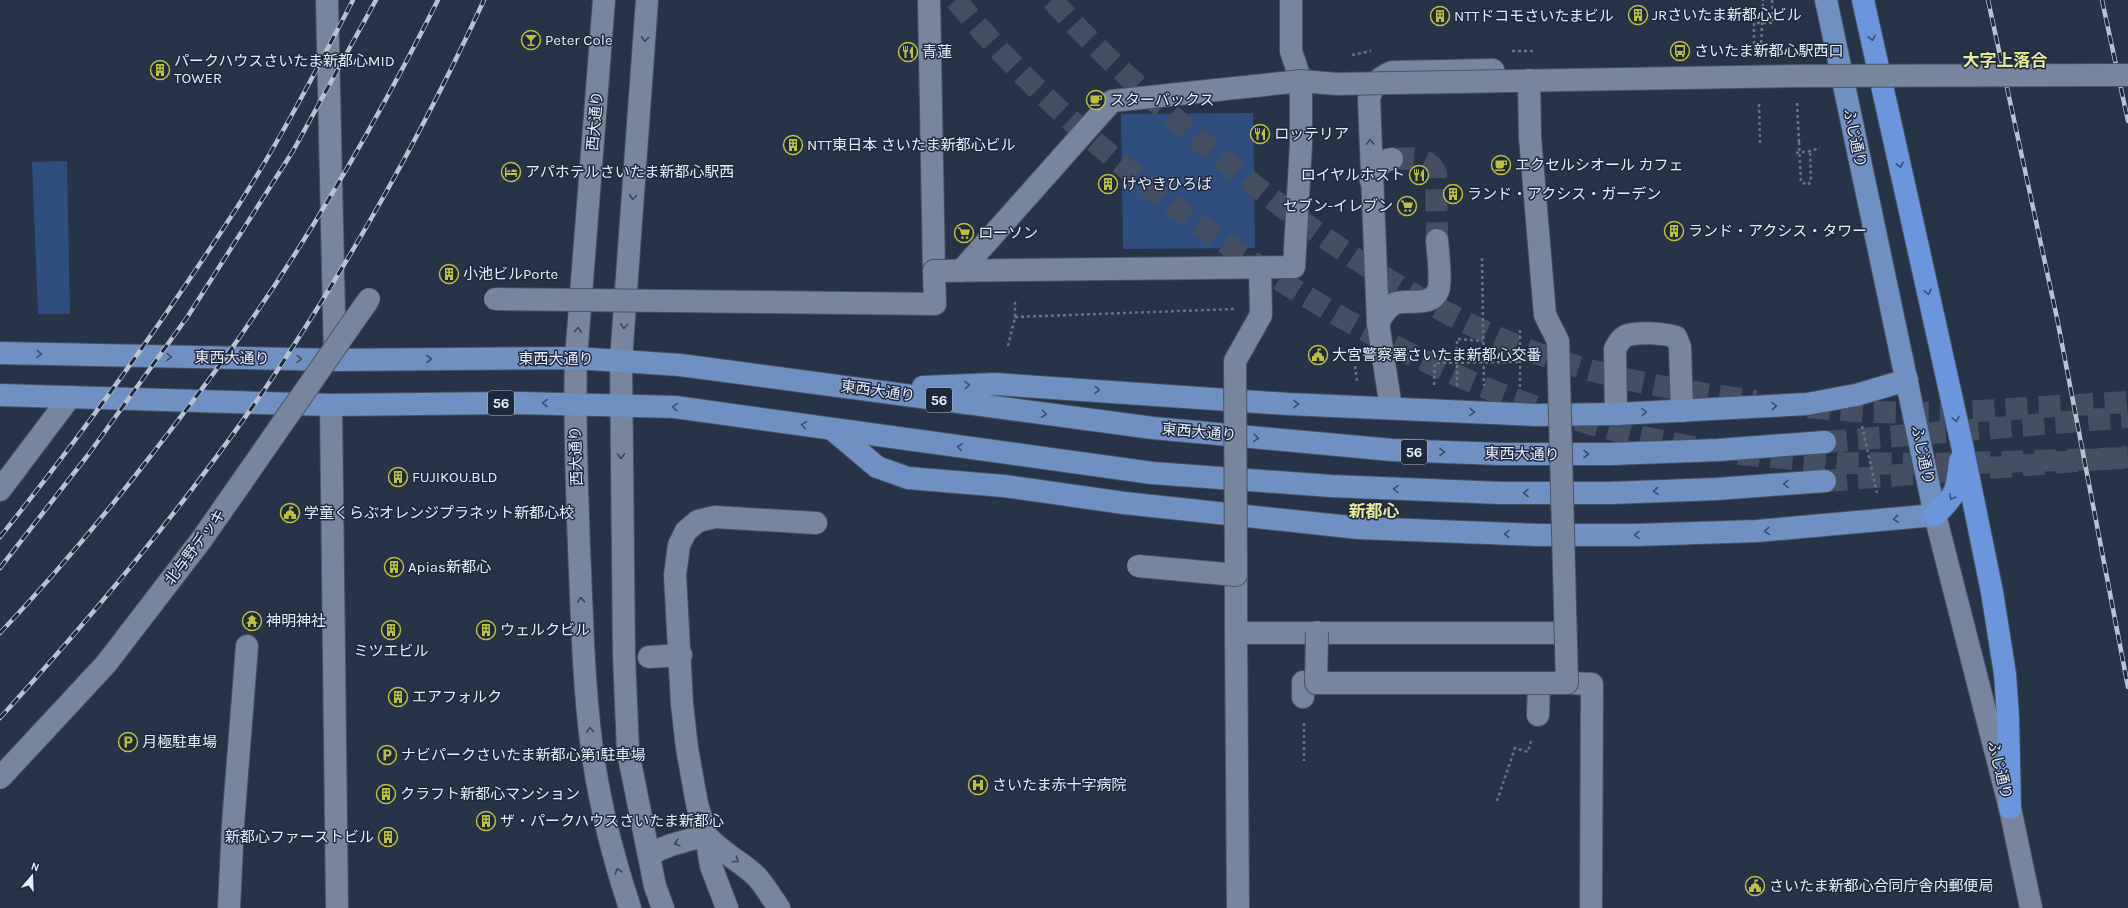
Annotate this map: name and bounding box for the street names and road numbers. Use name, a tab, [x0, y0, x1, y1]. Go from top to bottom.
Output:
street label: 西大通り	[583, 90, 607, 152]
street label: ふじ通り	[1840, 107, 1870, 169]
street label: 東西大通り	[194, 348, 270, 368]
street label: 東西大通り	[518, 350, 594, 368]
street label: 東西大通り	[840, 377, 916, 405]
road number: 56	[926, 388, 952, 412]
road number: 56	[488, 391, 514, 415]
street label: 東西大通り	[1161, 420, 1237, 444]
street label: ふじ通り	[1908, 424, 1938, 486]
street label: 西大通り	[566, 426, 586, 486]
road number: 56	[1401, 440, 1427, 464]
street label: 東西大通り	[1484, 444, 1560, 464]
street label: 北与野デッキ	[161, 506, 229, 588]
street label: ふじ通り	[1984, 739, 2016, 801]

